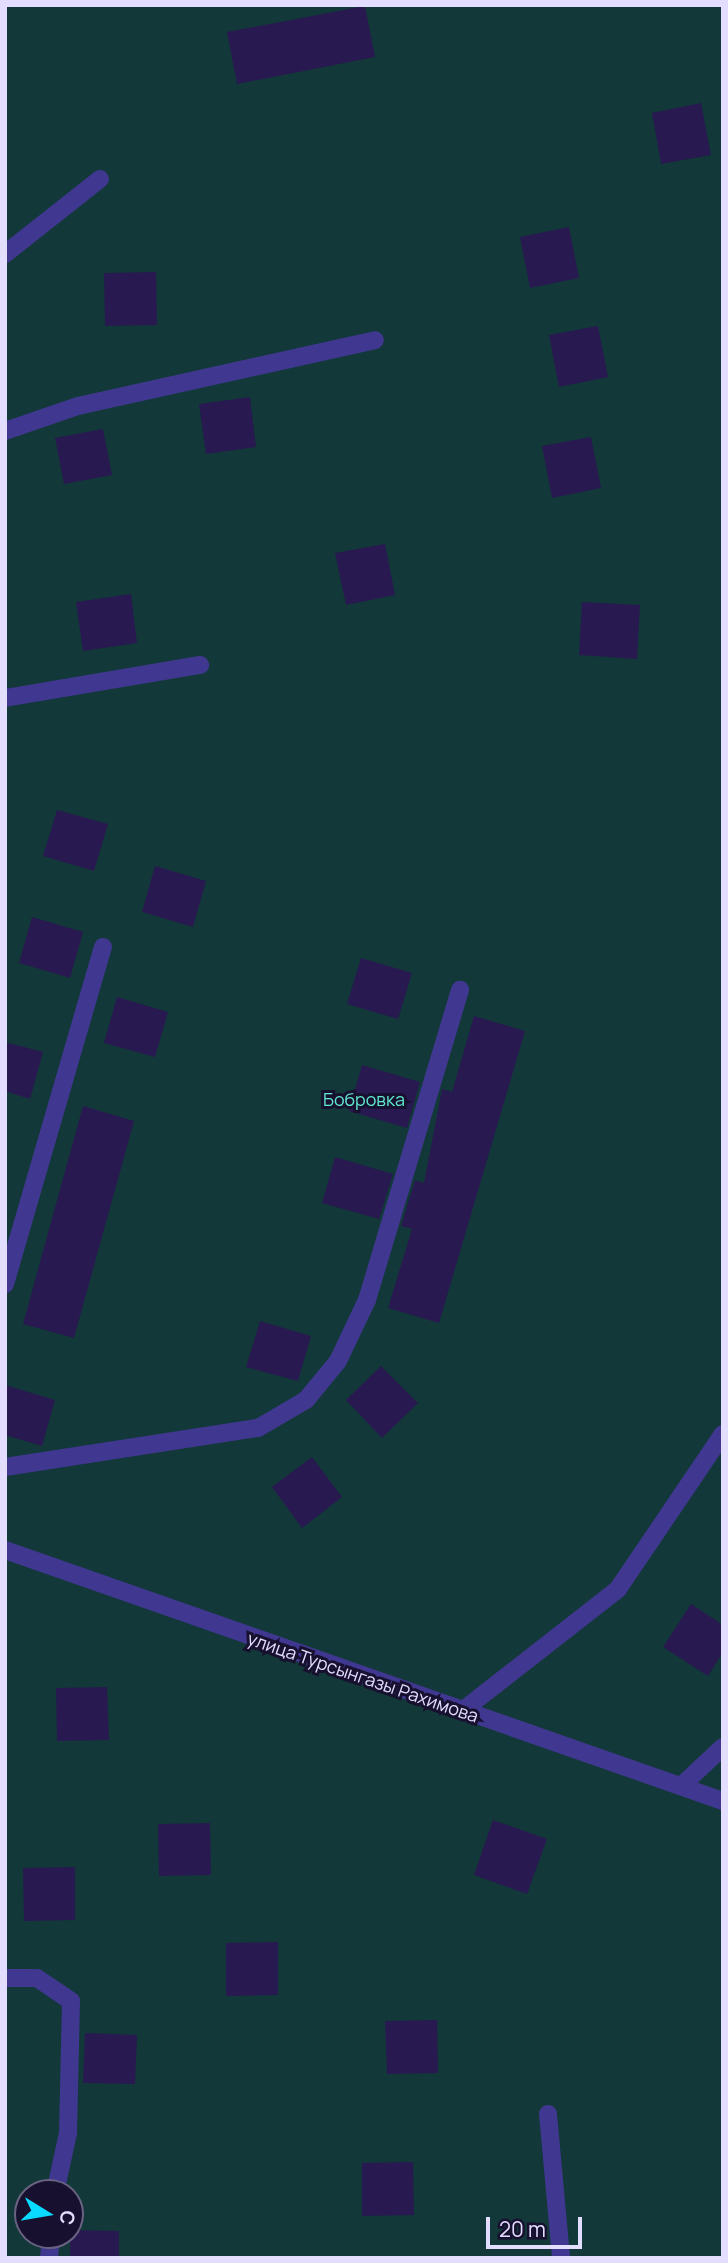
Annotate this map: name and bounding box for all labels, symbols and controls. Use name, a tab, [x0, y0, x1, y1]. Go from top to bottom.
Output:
park label: Бобровка	[323, 1088, 405, 1110]
street label: улица Турсынгазы Рахимова	[245, 1627, 481, 1727]
north arrow	[14, 2179, 84, 2249]
scale bar	[490, 2204, 586, 2248]
text: С	[54, 2208, 82, 2227]
text: 20 m	[499, 2215, 546, 2243]

